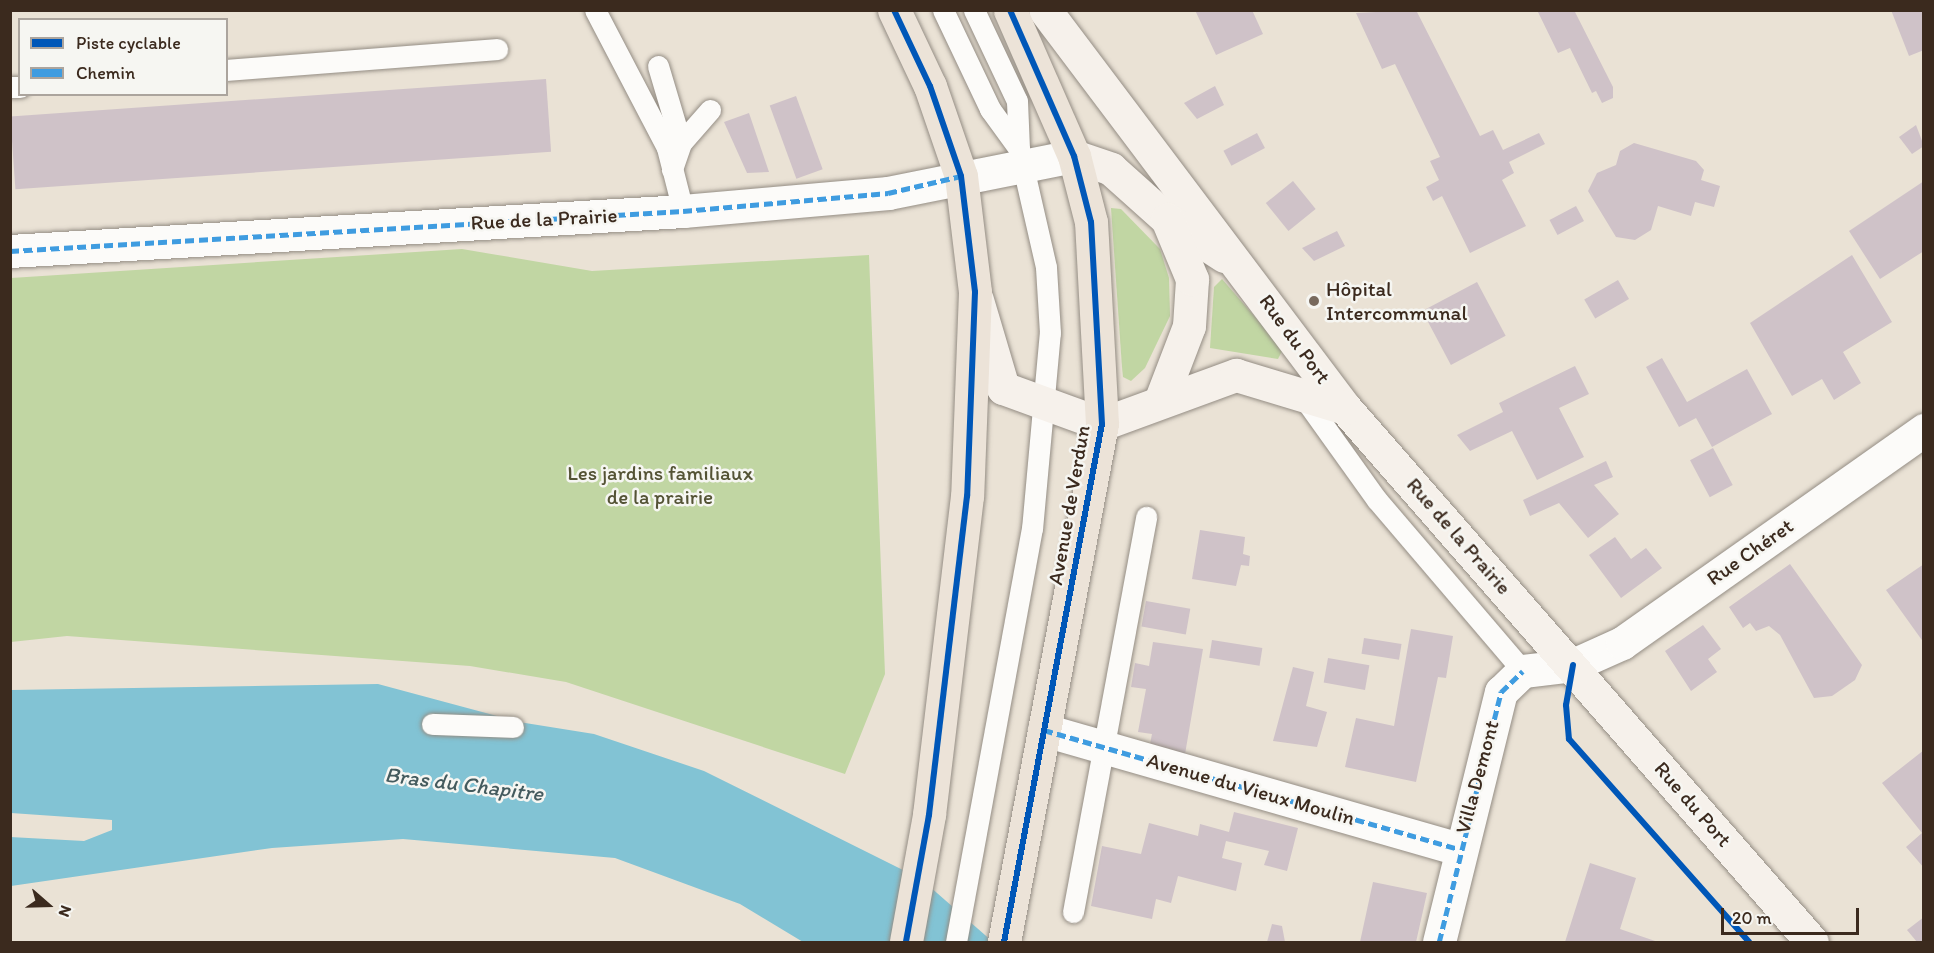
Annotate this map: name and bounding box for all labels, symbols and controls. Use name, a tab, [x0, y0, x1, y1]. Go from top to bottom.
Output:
legend	[18, 18, 228, 96]
text: Piste cyclable	[76, 32, 181, 54]
text: Chemin	[76, 62, 135, 84]
street label: Rue de la Prairie	[470, 203, 618, 235]
place label: Hôpital Intercommunal	[1326, 276, 1467, 326]
street label: Rue du Port	[1254, 289, 1336, 389]
marker: Hôpital Intercommunal	[1307, 294, 1321, 308]
street label: Avenue de Verdun	[1043, 423, 1095, 587]
park label: Les jardins familiaux de la prairie	[567, 460, 753, 510]
street label: Rue de la Prairie	[1401, 472, 1517, 600]
street label: Rue Chéret	[1702, 513, 1798, 591]
street label: Villa Demont	[1450, 718, 1504, 836]
street label: Avenue du Vieux Moulin	[1145, 747, 1357, 831]
street label: Rue du Port	[1649, 756, 1737, 852]
water label: Bras du Chapitre	[383, 761, 545, 807]
north arrow	[18, 875, 78, 935]
scale bar	[1724, 896, 1862, 934]
text: N	[55, 903, 76, 920]
text: 20 m	[1732, 907, 1772, 929]

